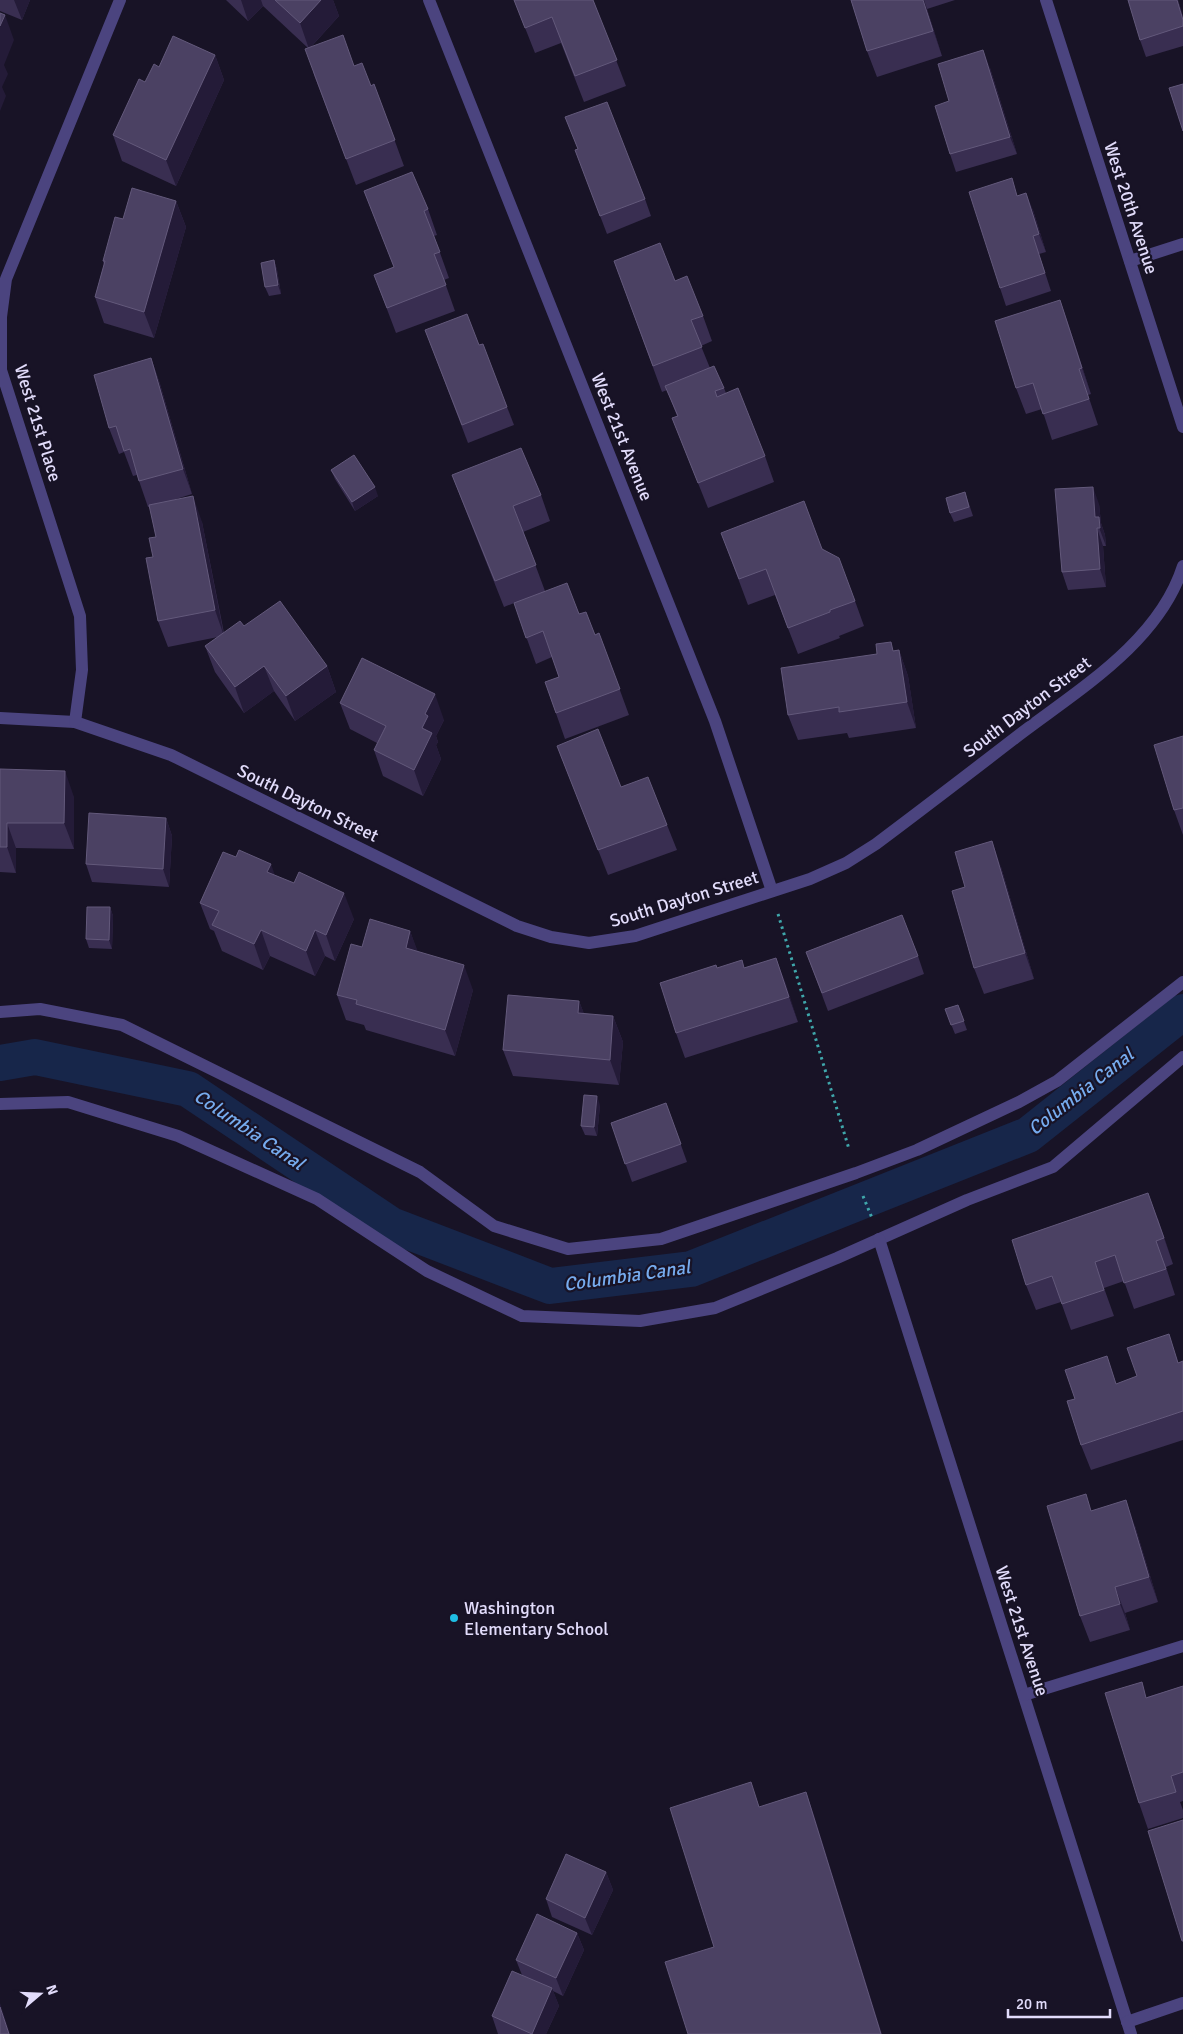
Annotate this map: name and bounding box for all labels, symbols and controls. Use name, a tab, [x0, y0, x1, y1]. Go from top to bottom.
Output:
street label: West 20th Avenue	[1099, 139, 1163, 277]
street label: West 21st Place	[10, 362, 66, 484]
street label: West 21st Avenue	[586, 370, 658, 504]
street label: South Dayton Street	[959, 652, 1095, 762]
street label: South Dayton Street	[234, 759, 382, 847]
street label: South Dayton Street	[607, 866, 761, 932]
water label: Columbia Canal	[1023, 1042, 1140, 1141]
water label: Columbia Canal	[189, 1084, 310, 1176]
water label: Columbia Canal	[562, 1255, 693, 1297]
street label: West 21st Avenue	[991, 1563, 1053, 1699]
place label: Washington Elementary School	[464, 1597, 609, 1640]
marker: Washington Elementary School	[448, 1612, 460, 1624]
north arrow	[15, 1969, 65, 2019]
text: N	[42, 1983, 61, 1997]
scale bar	[1008, 1986, 1110, 2018]
text: 20 m	[1016, 1995, 1047, 2013]

